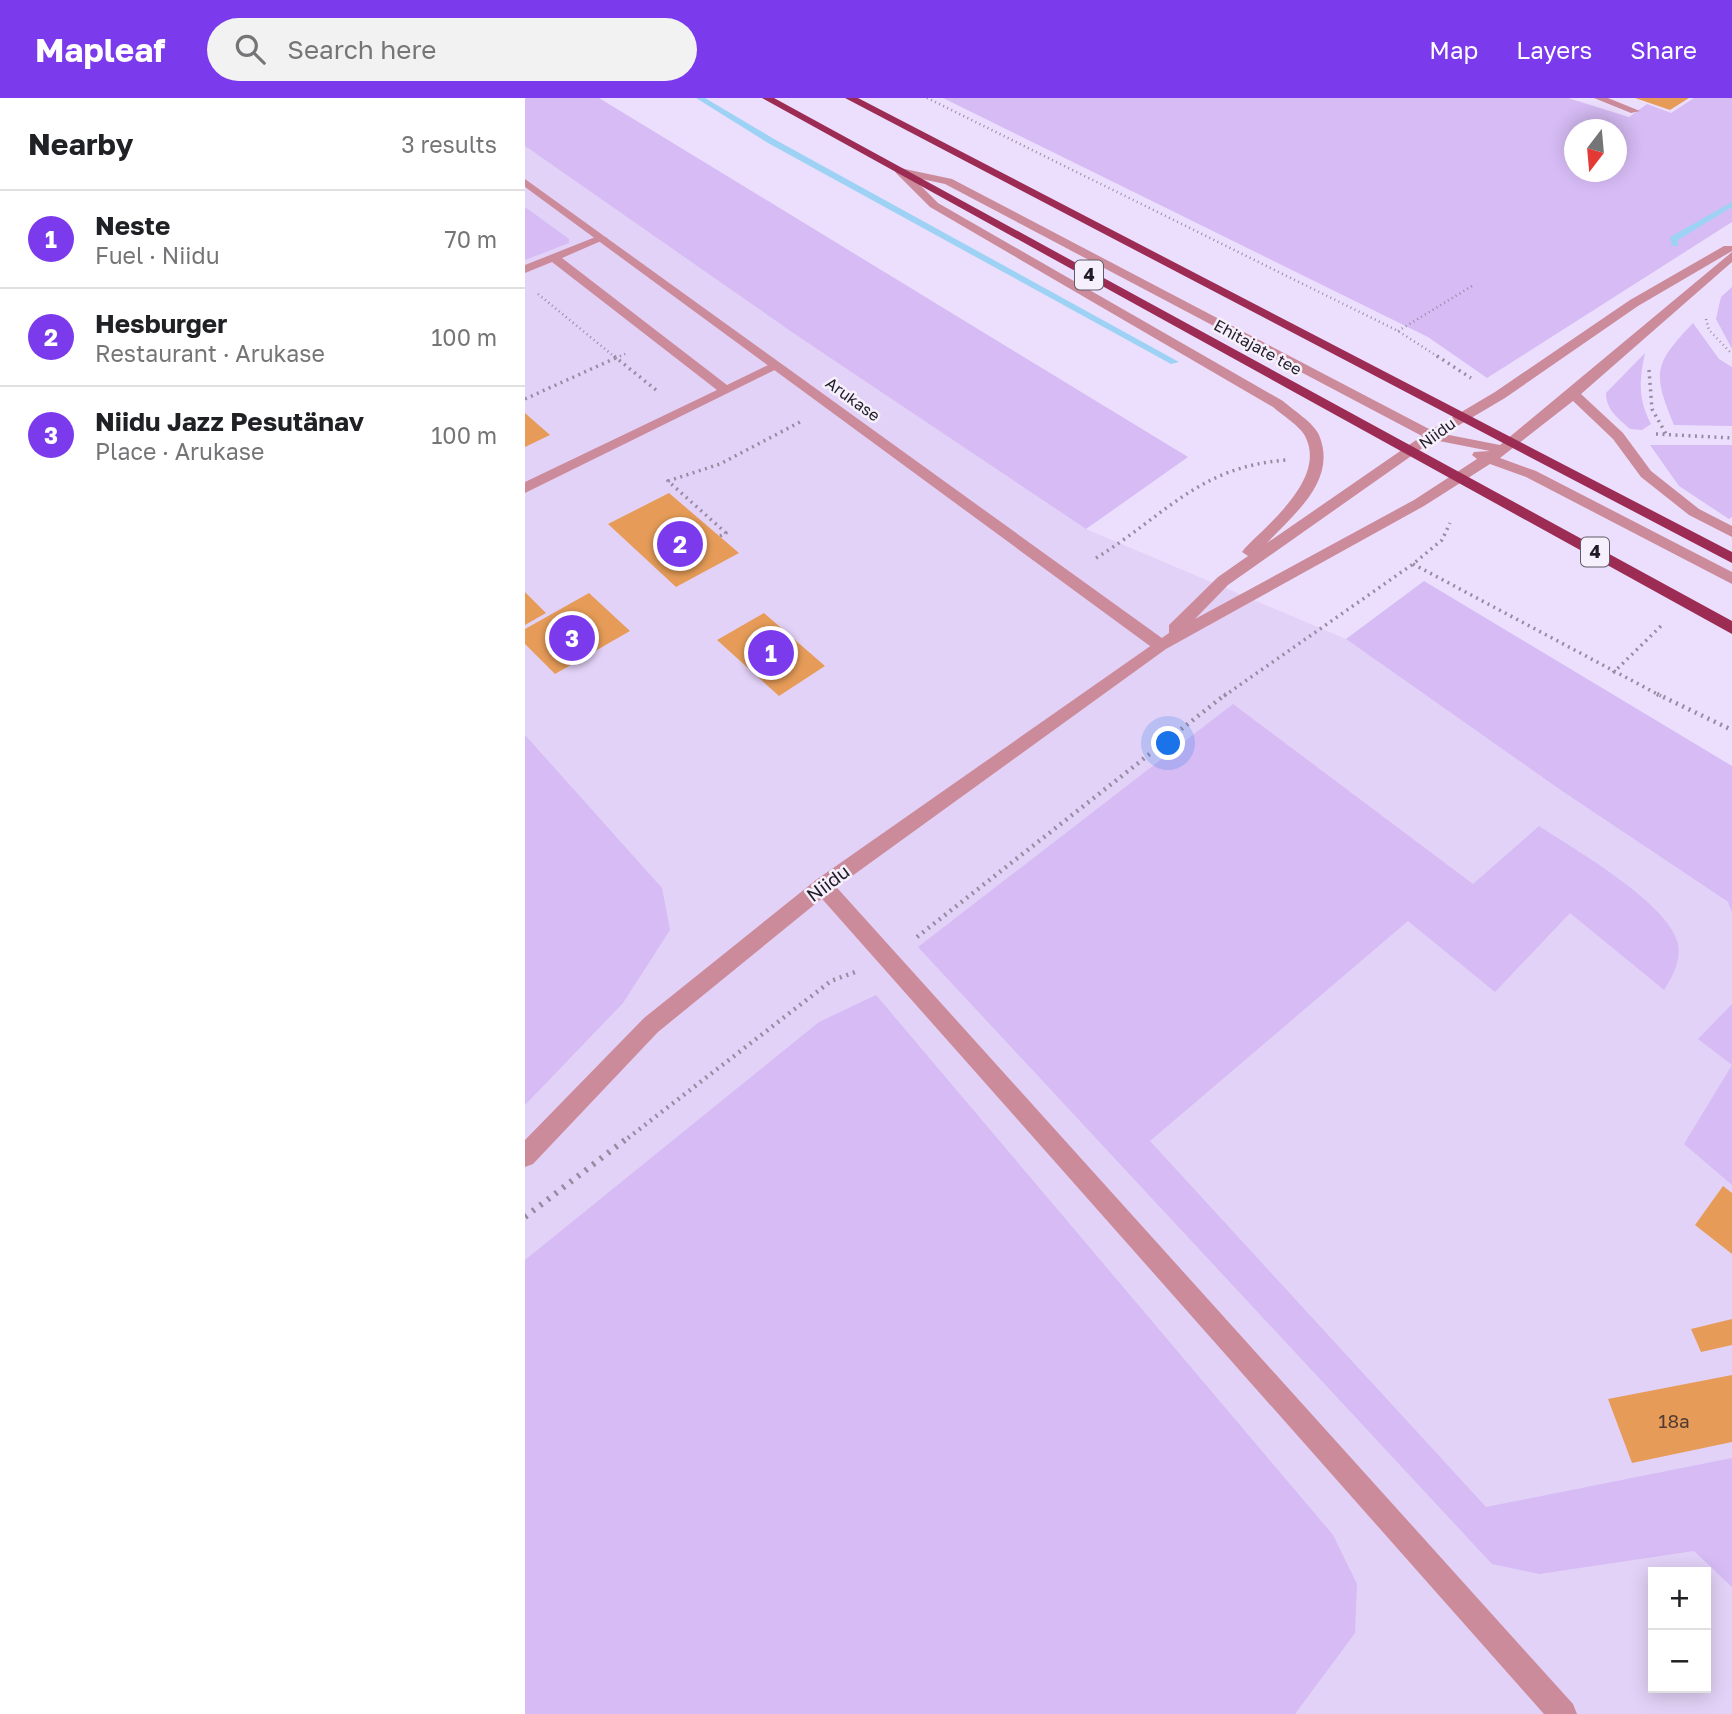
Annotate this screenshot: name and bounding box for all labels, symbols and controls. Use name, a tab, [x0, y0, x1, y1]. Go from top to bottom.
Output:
search box	[207, 18, 697, 81]
text: Mapleaf	[35, 30, 165, 69]
icon: search	[231, 30, 269, 68]
text: Search here	[287, 34, 436, 65]
text: Map	[1429, 35, 1478, 64]
text: Layers	[1516, 35, 1592, 64]
text: Share	[1630, 35, 1697, 64]
north arrow	[1564, 119, 1627, 182]
text: Nearby	[28, 126, 133, 162]
text: 3 results	[401, 130, 497, 158]
text: Neste	[95, 210, 170, 241]
text: 1	[45, 225, 57, 253]
text: 70 m	[444, 225, 497, 253]
text: Fuel · Niidu	[95, 241, 220, 269]
road number: 4	[1075, 260, 1103, 290]
text: Hesburger	[95, 308, 227, 339]
street label: Ehitajate tee	[1211, 315, 1305, 379]
text: 2	[44, 323, 58, 351]
text: 100 m	[431, 323, 497, 351]
text: Restaurant · Arukase	[95, 339, 325, 367]
street label: Arukase	[822, 373, 884, 425]
text: Niidu Jazz Pesutänav	[95, 406, 364, 437]
street label: Niidu	[1415, 413, 1459, 453]
text: 3	[44, 421, 58, 449]
text: 100 m	[431, 421, 497, 449]
text: Place · Arukase	[95, 437, 264, 465]
pin: 2	[657, 518, 703, 570]
road number: 4	[1581, 538, 1609, 566]
pin: 3	[549, 612, 595, 664]
pin: 1	[748, 627, 794, 679]
your location	[1151, 726, 1185, 760]
street label: Niidu	[802, 859, 854, 906]
house number: 18a	[1658, 1409, 1690, 1432]
map controls	[1648, 1567, 1711, 1693]
button: +	[1648, 1567, 1711, 1630]
button: −	[1648, 1630, 1711, 1693]

